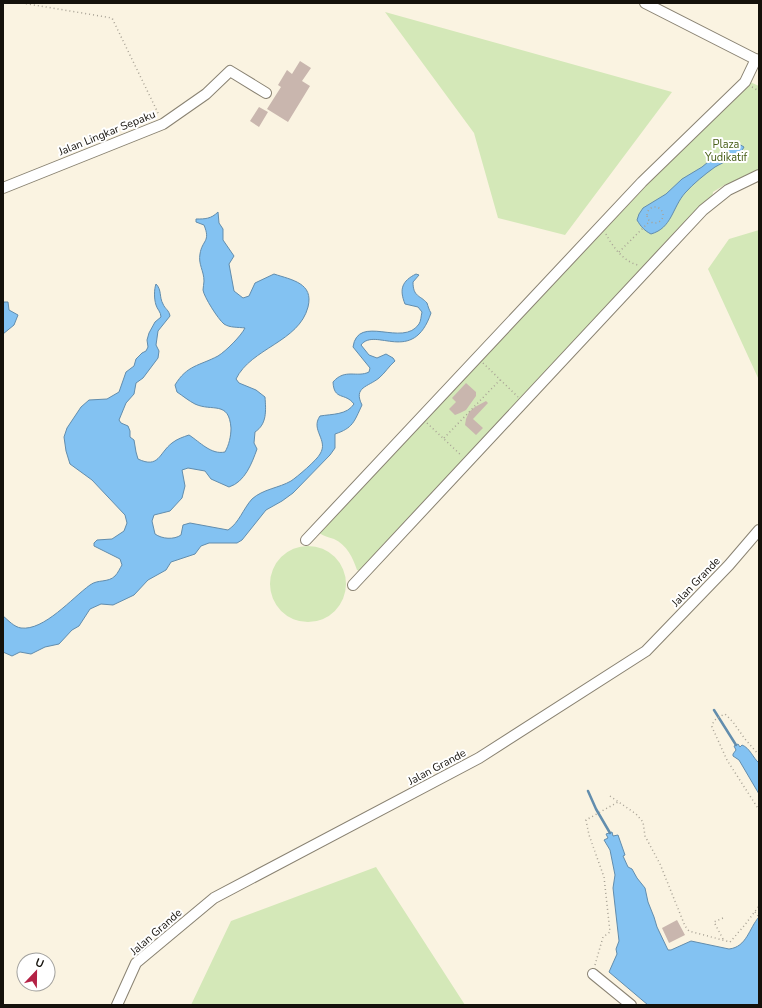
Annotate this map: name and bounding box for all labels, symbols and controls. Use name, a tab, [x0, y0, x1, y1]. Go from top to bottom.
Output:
street label: Jalan Lingkar Sepaku	[55, 107, 158, 160]
park label: Plaza Yudikatif	[704, 137, 747, 165]
street label: Jalan Grande	[668, 554, 724, 611]
street label: Jalan Grande	[404, 745, 469, 789]
street label: Jalan Grande	[126, 905, 185, 959]
north arrow	[16, 952, 56, 992]
text: U	[33, 955, 46, 972]

